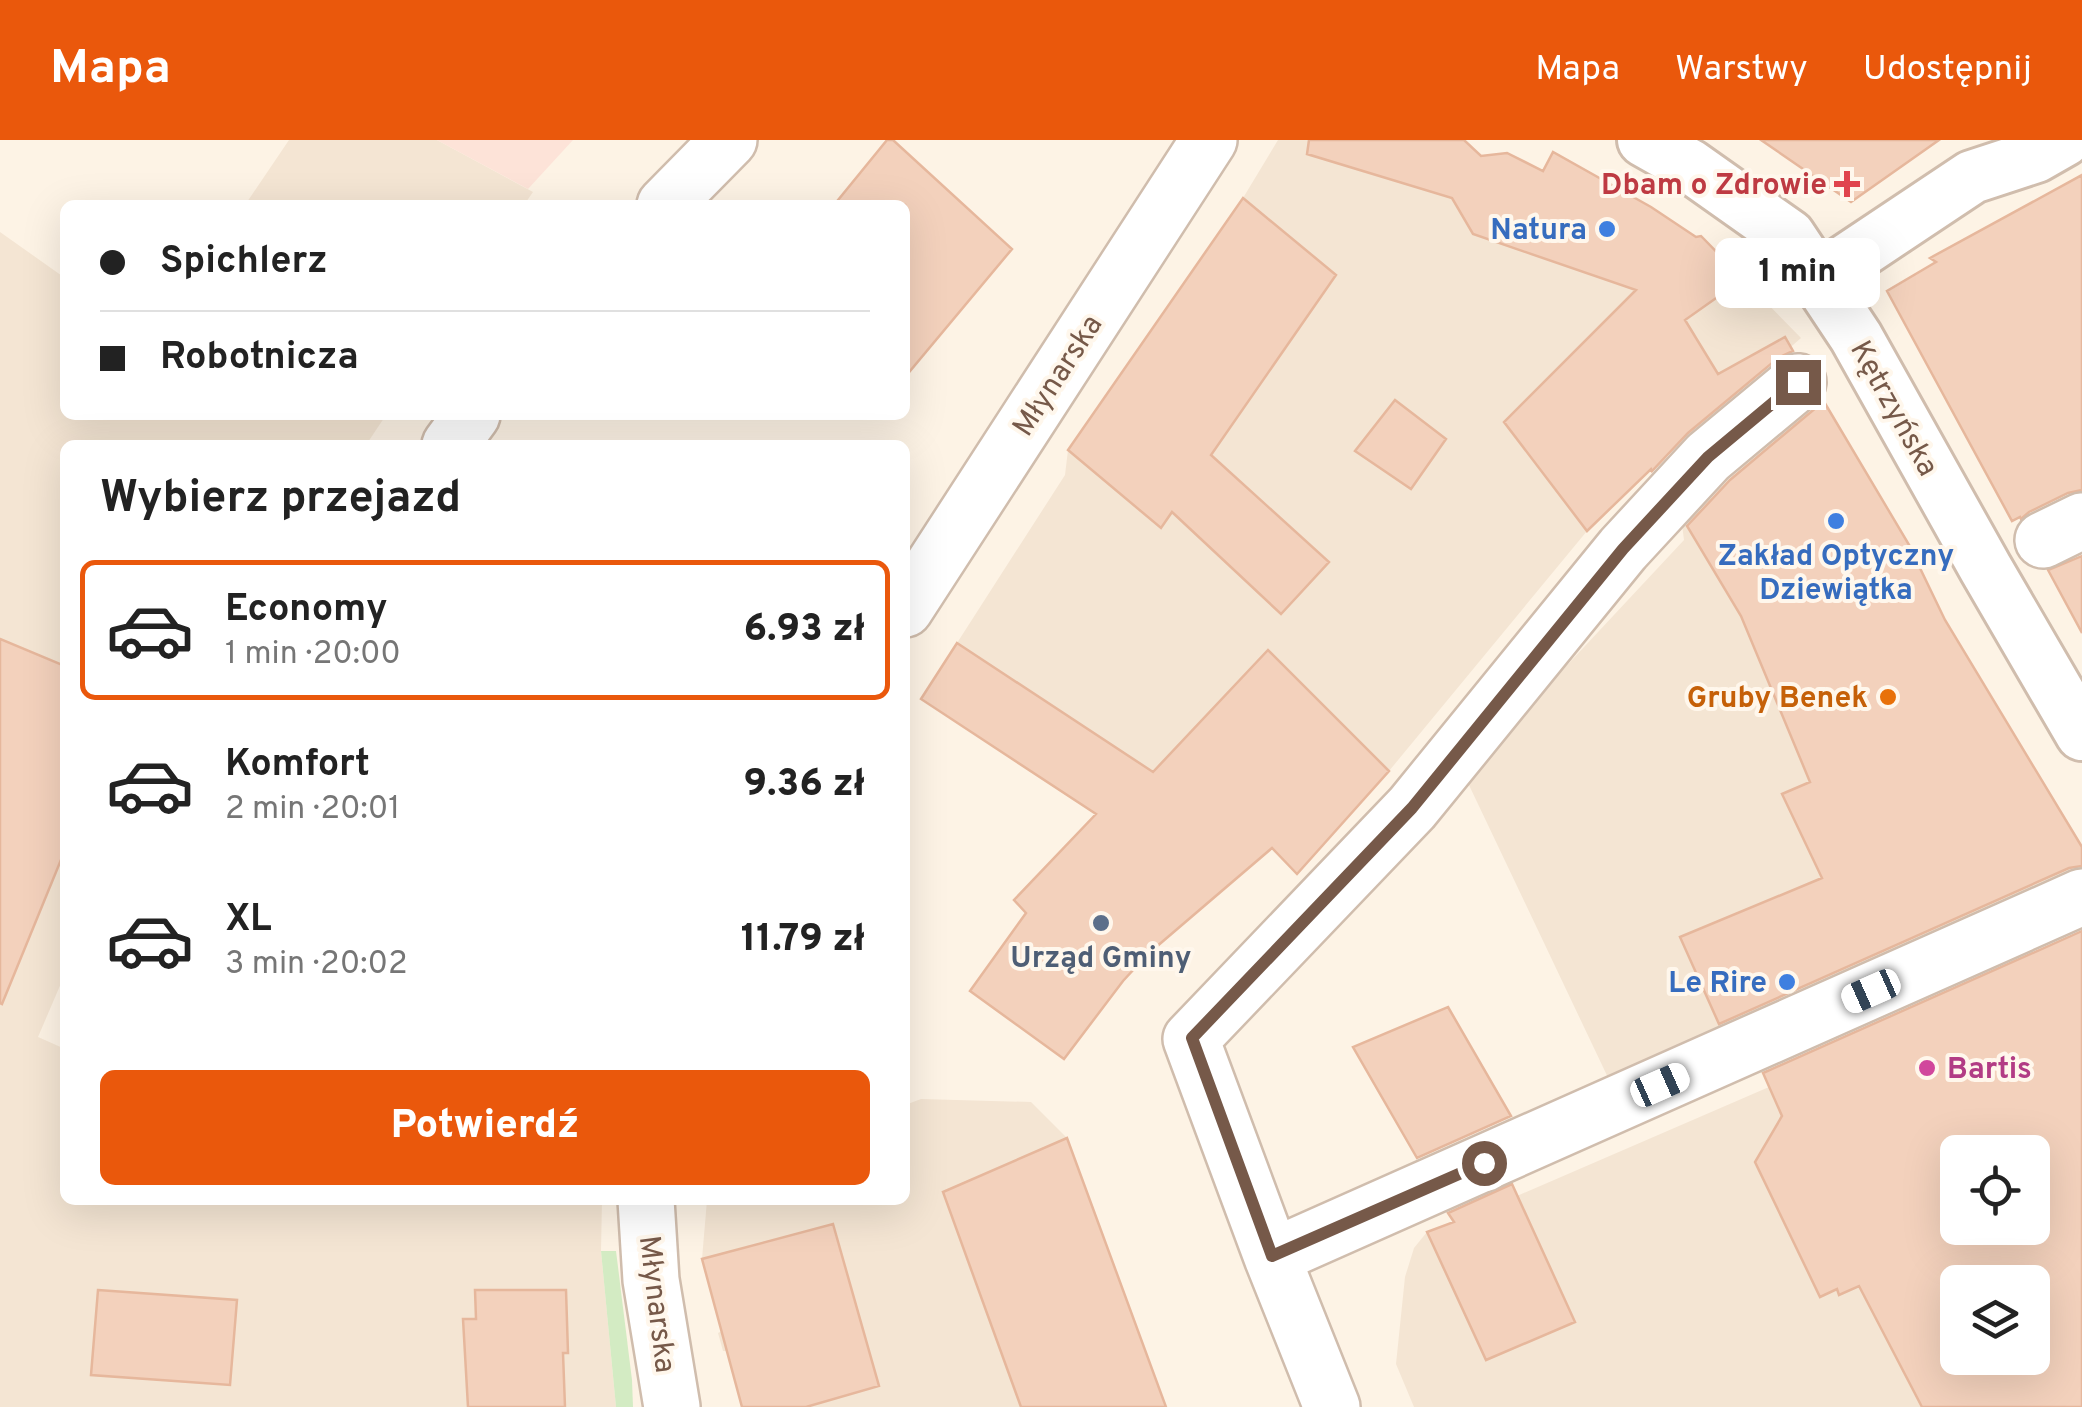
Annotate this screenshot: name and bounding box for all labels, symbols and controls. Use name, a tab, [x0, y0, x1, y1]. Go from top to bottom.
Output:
text: Mapa	[50, 40, 171, 100]
text: Mapa	[1535, 48, 1620, 92]
text: Warstwy	[1675, 48, 1808, 92]
text: Udostępnij	[1863, 48, 2032, 92]
place label: Dbam o Zdrowie	[1601, 168, 1827, 205]
marker: Dbam o Zdrowie	[1836, 173, 1858, 195]
place label: Natura	[1490, 213, 1587, 250]
marker: Natura	[1596, 218, 1618, 240]
callout: 1 min	[1716, 237, 1880, 307]
text: Spichlerz	[160, 238, 328, 287]
text: 1 min	[1758, 253, 1837, 293]
street label: Młynarska	[1006, 309, 1112, 444]
text: Robotnicza	[160, 334, 359, 383]
street label: Kętrzyńska	[1840, 335, 1945, 483]
route end	[1776, 360, 1821, 405]
text: Wybierz przejazd	[100, 471, 461, 528]
marker: Zakład Optyczny Dziewiątka	[1825, 510, 1847, 532]
place label: Zakład Optyczny Dziewiątka	[1718, 539, 1954, 610]
icon: car	[105, 585, 195, 675]
text: Economy	[225, 586, 387, 635]
text: 6.93 zł	[743, 606, 865, 655]
text: 1 min · 20:00	[225, 635, 401, 675]
place label: Gruby Benek	[1687, 681, 1868, 718]
marker: Gruby Benek	[1877, 686, 1899, 708]
icon: car	[105, 740, 195, 830]
text: Komfort	[225, 741, 370, 790]
text: 9.36 zł	[743, 761, 865, 810]
text: 2 min · 20:01	[225, 790, 400, 830]
icon: car	[105, 895, 195, 985]
text: XL	[225, 896, 272, 945]
marker: Urząd Gminy	[1090, 912, 1112, 934]
text: 11.79 zł	[741, 916, 865, 965]
place label: Urząd Gminy	[1010, 941, 1192, 978]
text: 3 min · 20:02	[225, 945, 408, 985]
car	[1837, 965, 1905, 1017]
place label: Le Rire	[1668, 966, 1767, 1003]
marker: Le Rire	[1776, 971, 1798, 993]
place label: Bartis	[1947, 1052, 2032, 1089]
marker: Bartis	[1916, 1057, 1938, 1079]
car	[1626, 1059, 1694, 1111]
button: Potwierdź	[100, 1070, 870, 1185]
map controls	[1940, 1135, 2050, 1375]
button: locate	[1940, 1135, 2050, 1245]
route start	[1462, 1141, 1507, 1186]
street label: Młynarska	[629, 1234, 682, 1375]
button: layers	[1940, 1265, 2050, 1375]

